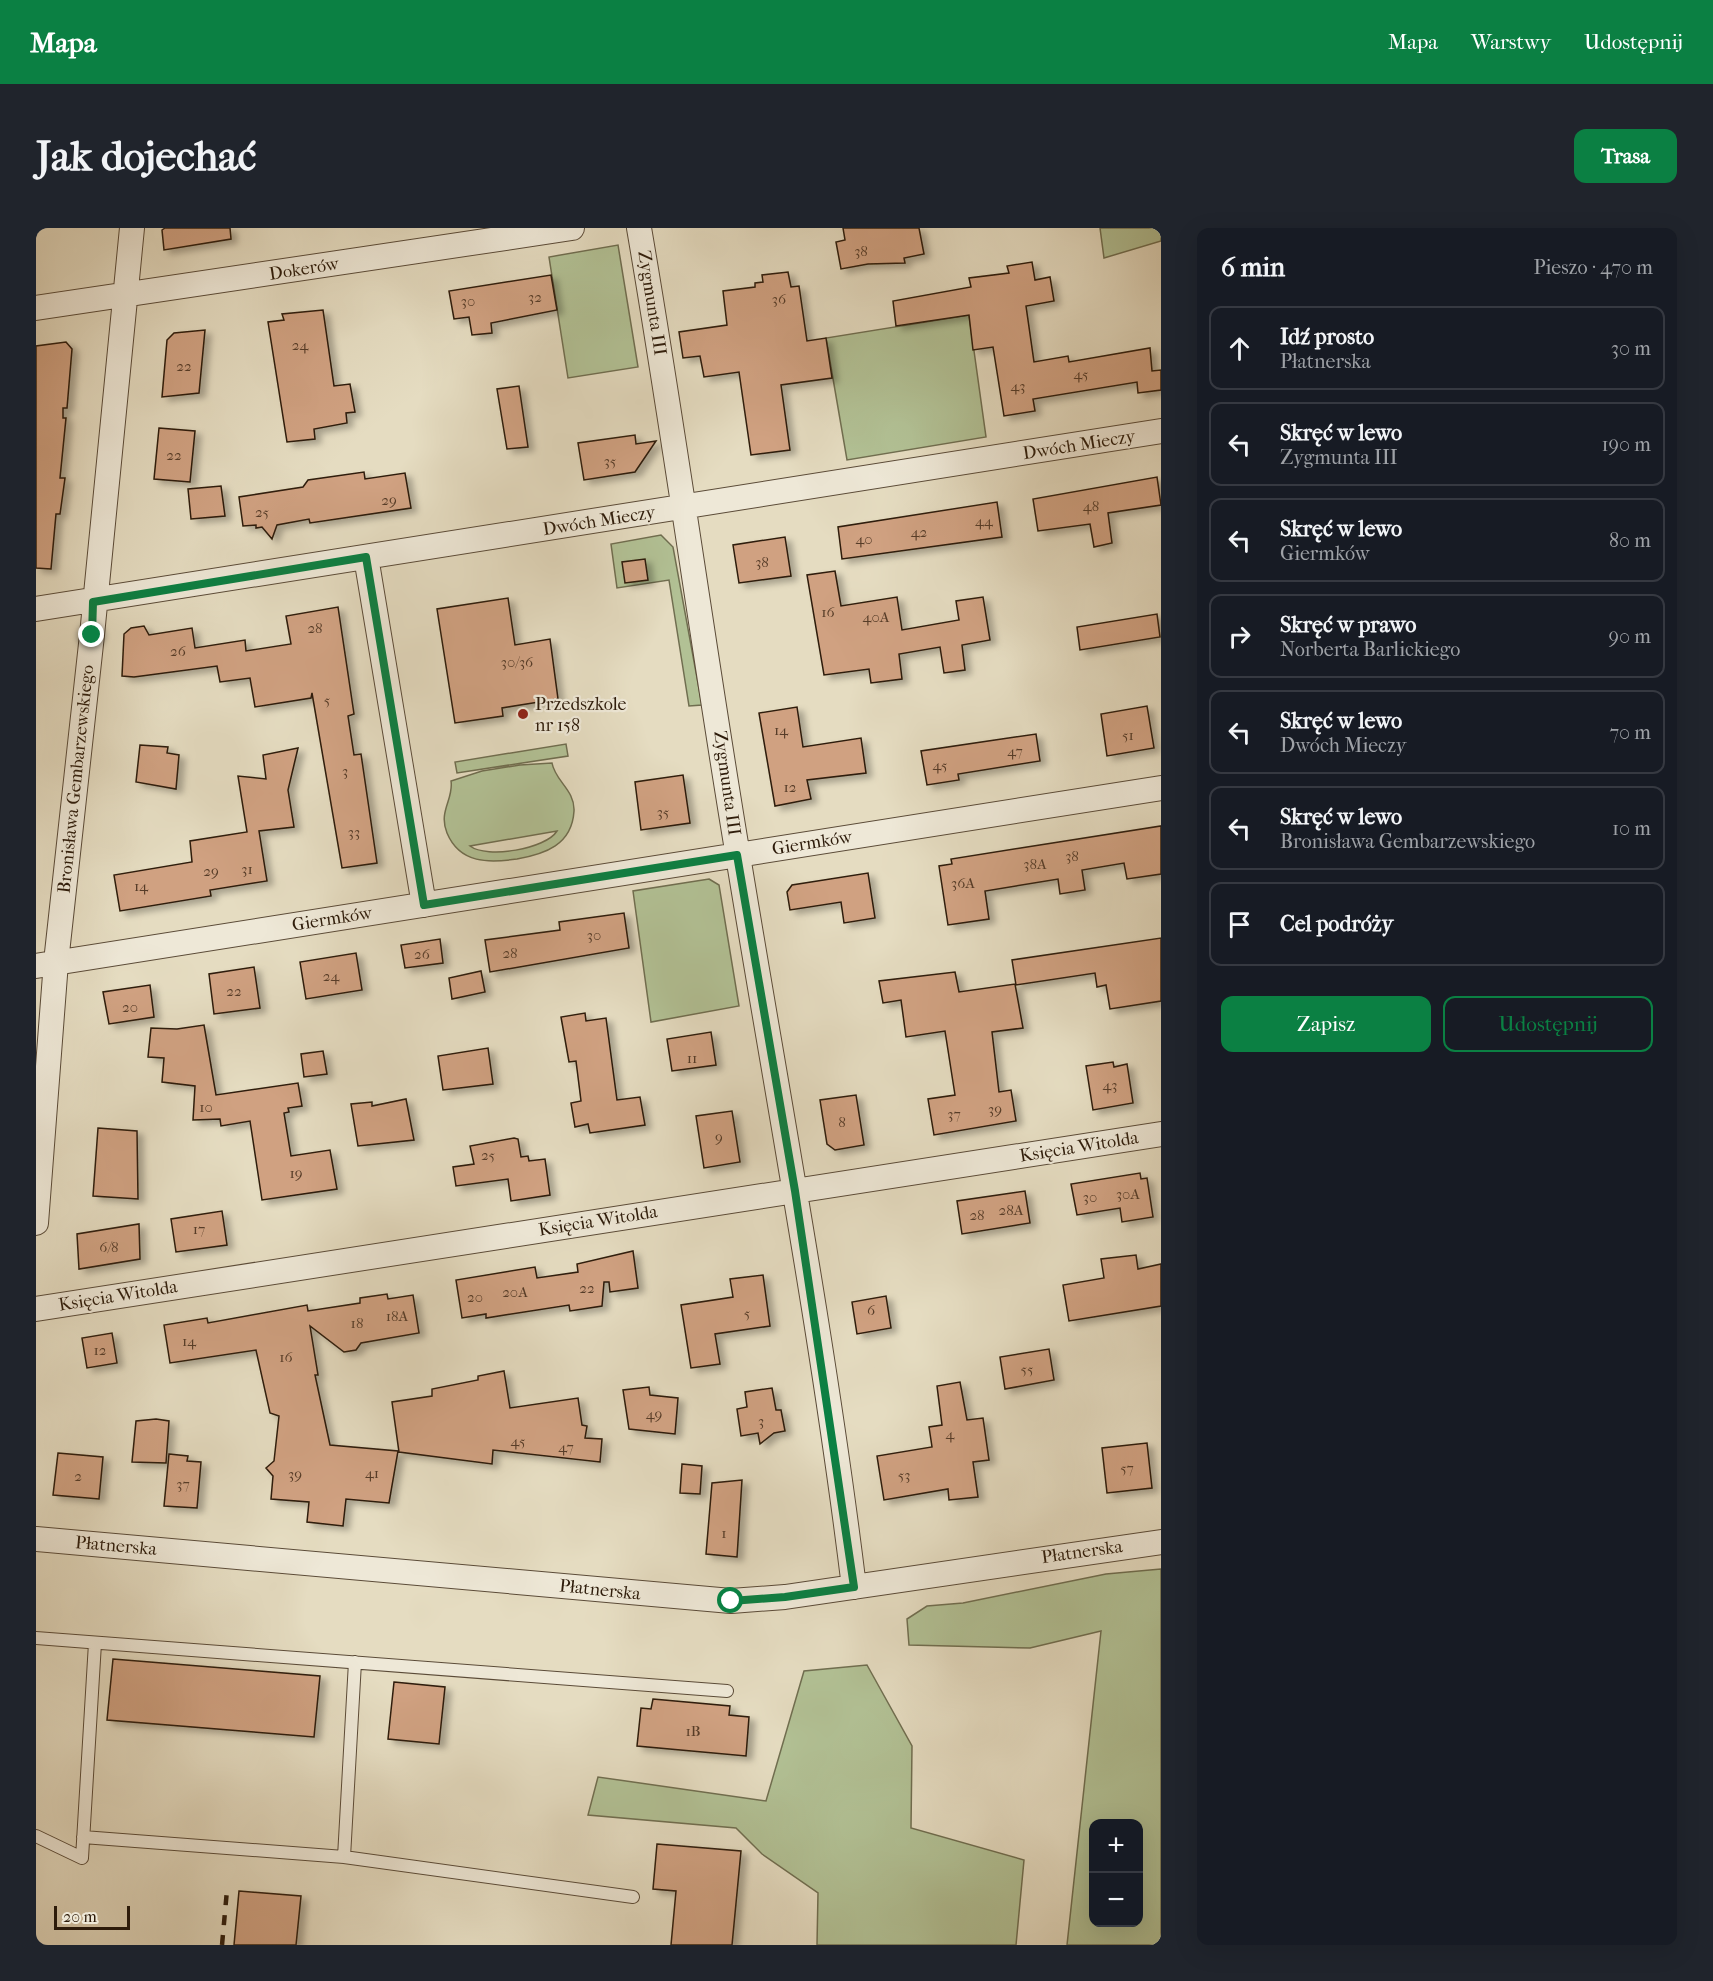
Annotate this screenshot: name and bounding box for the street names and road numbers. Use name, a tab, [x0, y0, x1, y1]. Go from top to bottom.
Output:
street label: Zygmunta III	[633, 249, 671, 357]
street label: Dokerów	[268, 253, 341, 285]
street label: Dwóch Mieczy	[1021, 426, 1138, 464]
street label: Dwóch Mieczy	[541, 502, 658, 540]
street label: Bronisława Gembarzewskiego	[54, 664, 98, 894]
street label: Zygmunta III	[709, 729, 745, 837]
street label: Giermków	[771, 826, 854, 860]
street label: Giermków	[291, 902, 374, 936]
street label: Księcia Witolda	[1018, 1127, 1141, 1167]
street label: Księcia Witolda	[537, 1201, 660, 1241]
street label: Księcia Witolda	[57, 1276, 180, 1316]
street label: Płatnerska	[74, 1532, 158, 1560]
street label: Płatnerska	[1040, 1536, 1125, 1568]
street label: Płatnerska	[558, 1575, 642, 1605]

